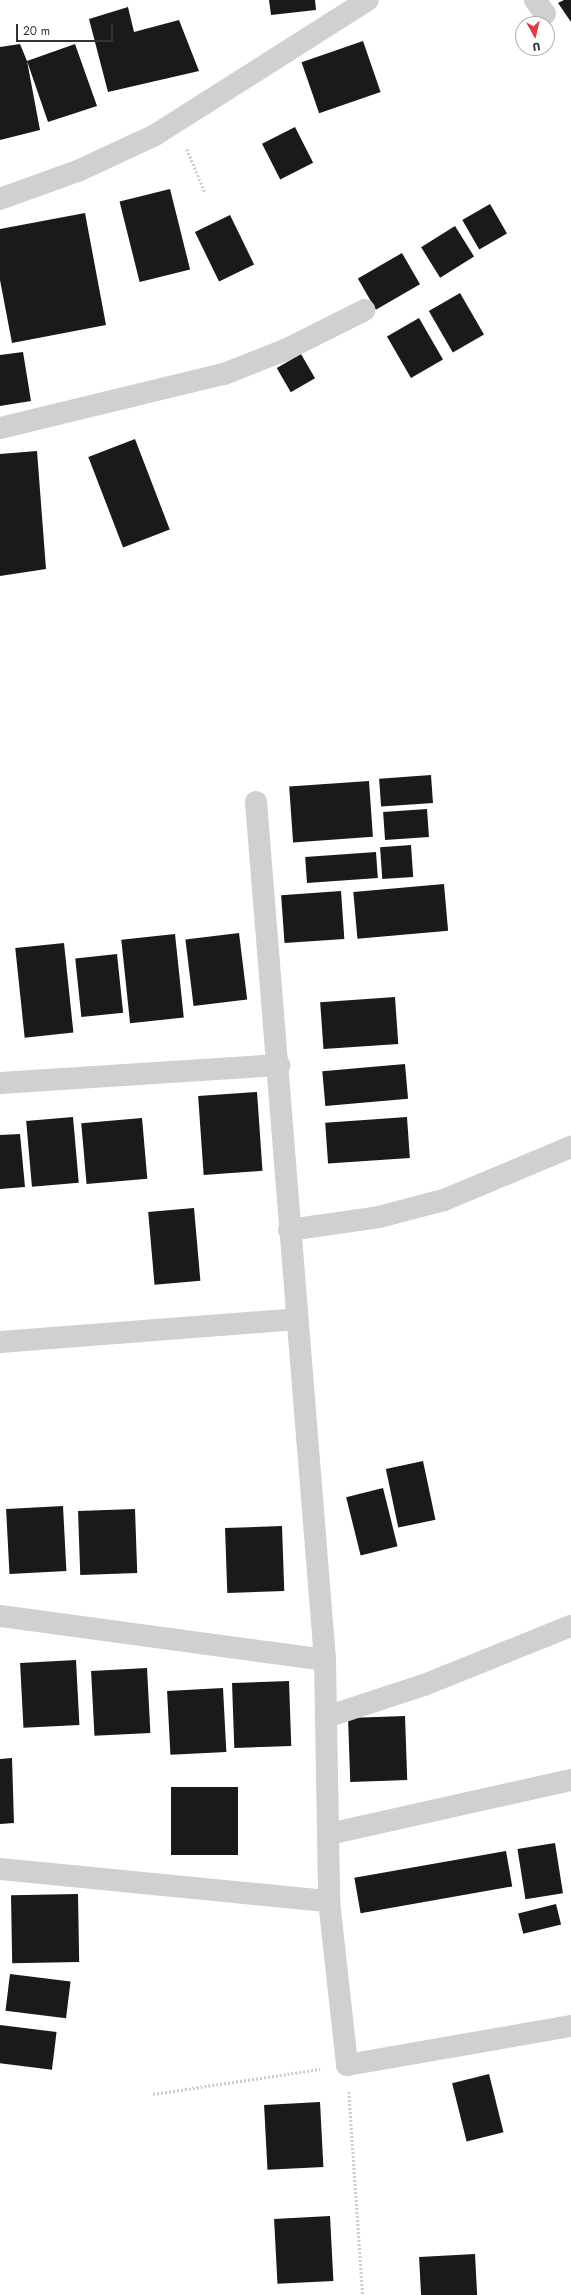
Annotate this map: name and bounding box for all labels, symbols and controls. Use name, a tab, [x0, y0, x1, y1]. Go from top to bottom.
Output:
scale bar	[18, 16, 115, 42]
north arrow	[515, 16, 555, 56]
text: 20 m	[23, 22, 50, 40]
text: U	[532, 38, 541, 55]

